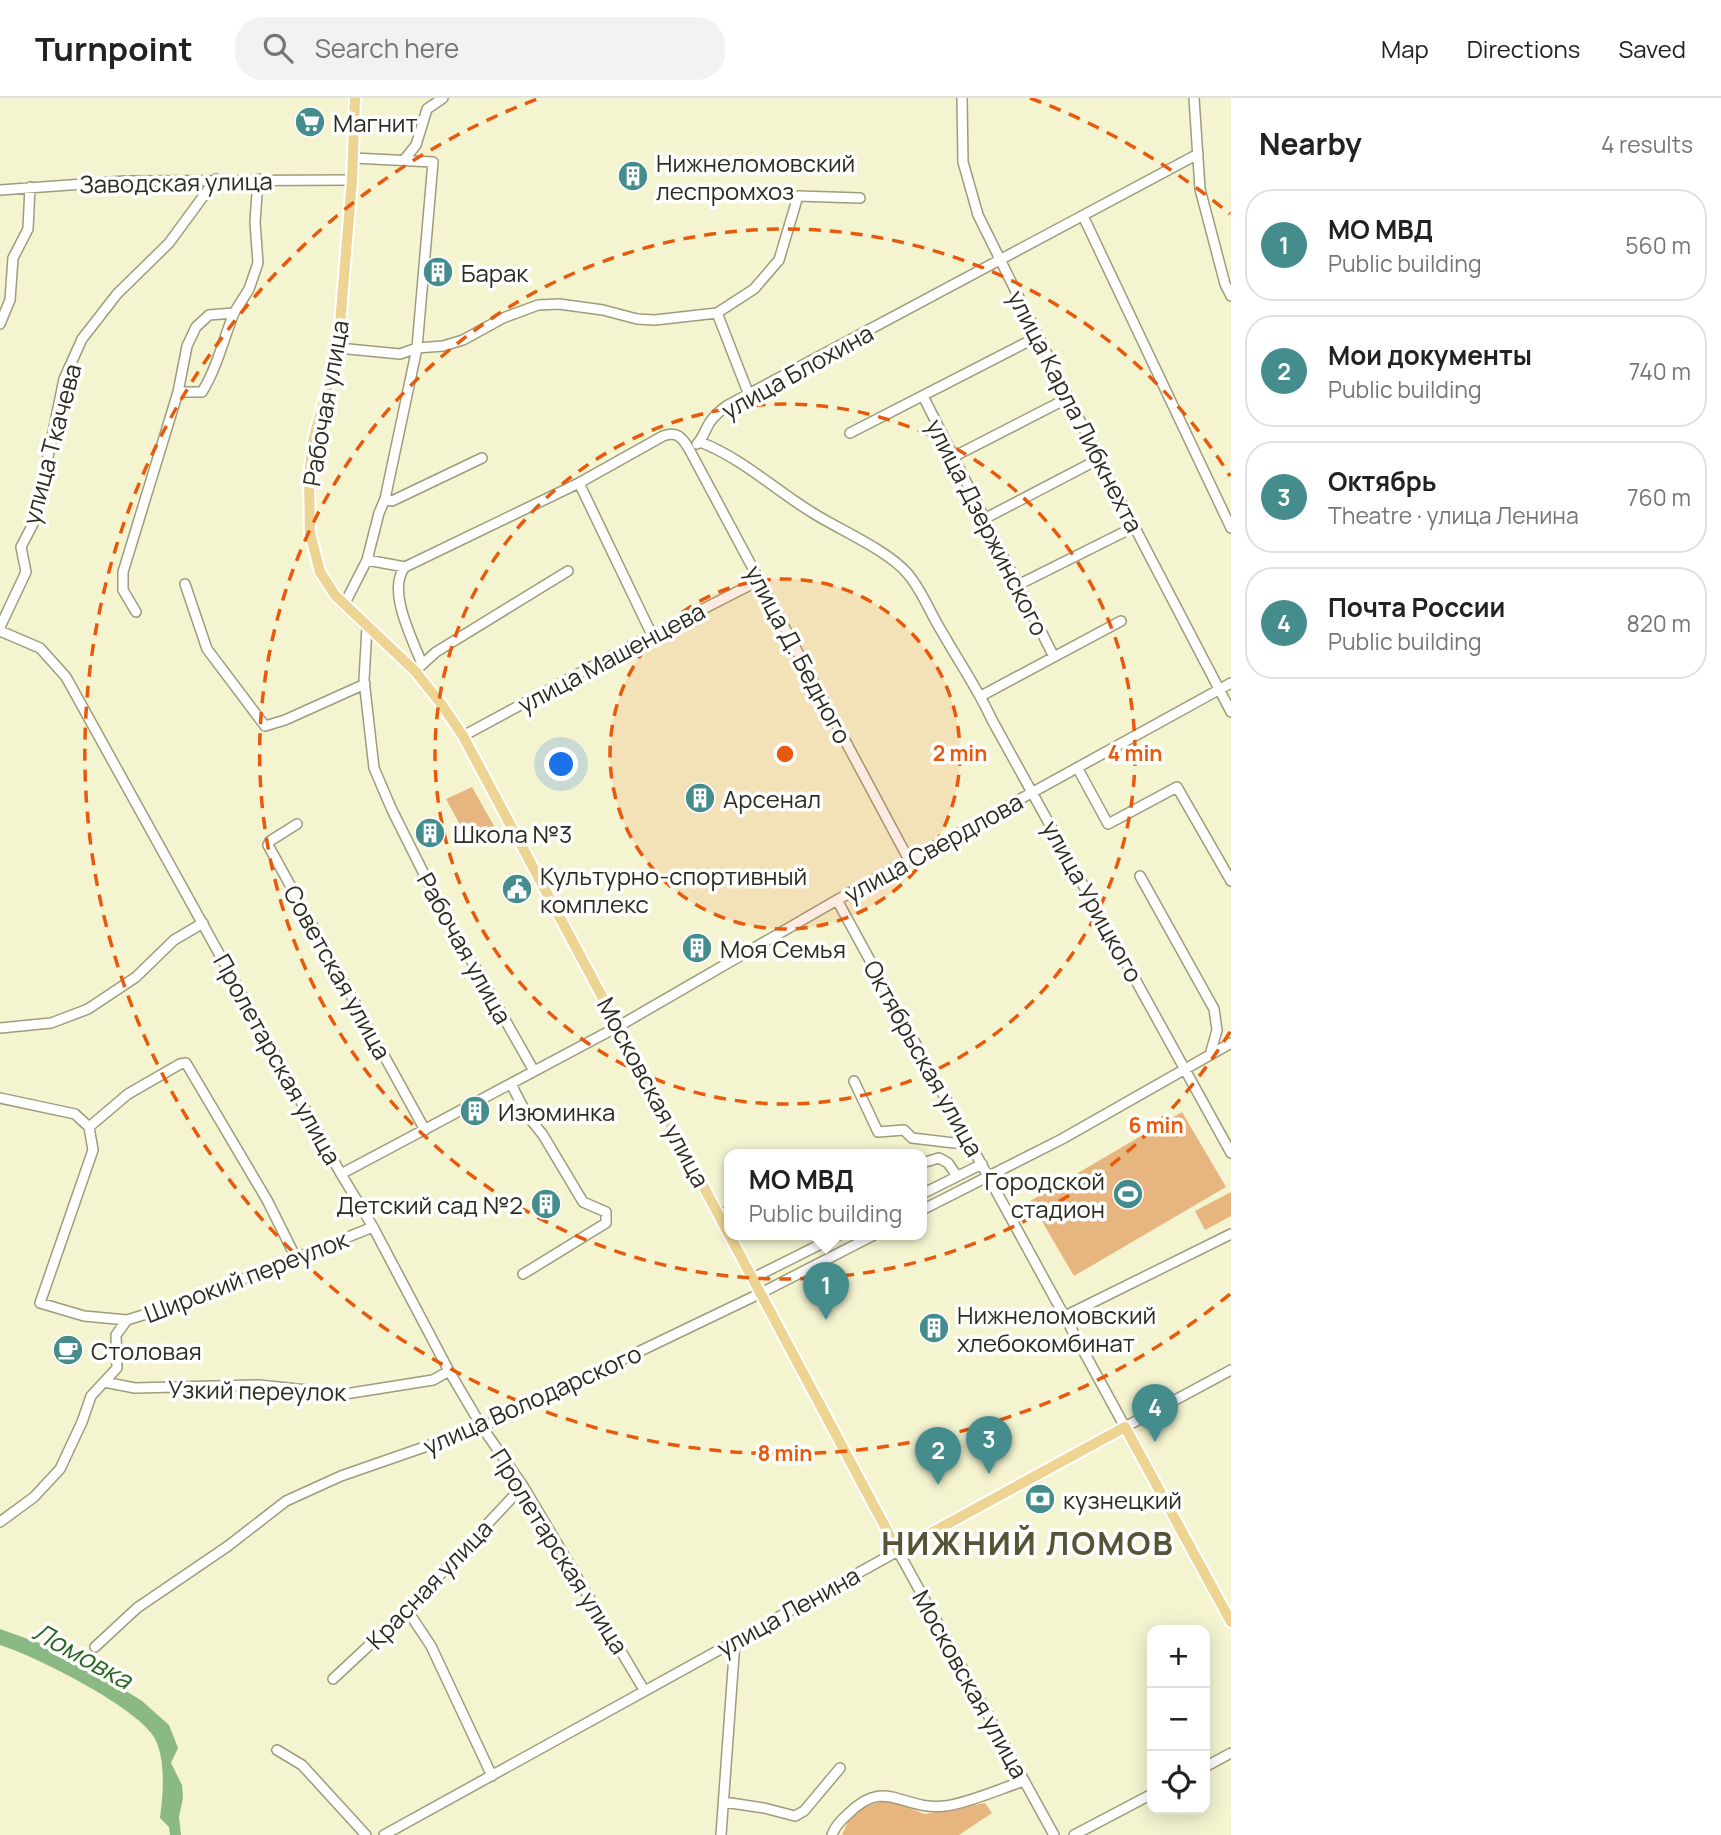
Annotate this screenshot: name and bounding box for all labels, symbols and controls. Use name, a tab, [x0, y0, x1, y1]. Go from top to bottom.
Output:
search box	[235, 17, 725, 80]
text: Turnpoint	[35, 26, 193, 71]
icon: search	[259, 29, 297, 67]
text: Search here	[315, 30, 459, 66]
text: Map	[1381, 32, 1429, 65]
text: Directions	[1467, 32, 1580, 65]
text: Saved	[1618, 32, 1686, 65]
supermarket icon: Магнит	[293, 105, 327, 139]
place label: Магнит	[333, 106, 418, 139]
text: Nearby	[1259, 123, 1362, 164]
text: 4 results	[1601, 128, 1693, 160]
place label: Нижнеломовский леспромхоз	[656, 146, 855, 207]
building icon: Нижнеломовский леспромхоз	[616, 159, 650, 193]
street label: Заводская улица	[79, 164, 273, 200]
text: МО МВД	[1328, 211, 1433, 247]
text: 1	[1279, 229, 1289, 261]
text: 560 m	[1625, 229, 1691, 261]
text: Public building	[1328, 247, 1482, 279]
building icon: Барак	[421, 255, 455, 289]
place label: Барак	[461, 256, 529, 289]
street label: улица Карла Либкнехта	[1000, 284, 1152, 538]
street label: улица Блохина	[715, 316, 879, 426]
street label: Рабочая улица	[294, 317, 356, 489]
text: Мои документы	[1328, 337, 1532, 373]
text: 2	[1277, 355, 1291, 387]
text: 740 m	[1629, 355, 1691, 387]
street label: улица Ткачева	[14, 360, 88, 528]
text: Public building	[1328, 373, 1482, 405]
street label: улица Дзержинского	[919, 413, 1057, 641]
text: Октябрь	[1328, 463, 1437, 499]
text: 3	[1277, 481, 1291, 513]
text: 760 m	[1627, 481, 1691, 513]
text: Theatre · улица Ленина	[1328, 499, 1579, 531]
street label: улица Д. Бедного	[738, 559, 860, 749]
text: Почта России	[1328, 589, 1505, 625]
street label: улица Машенцева	[512, 594, 710, 720]
text: 4	[1277, 607, 1291, 639]
text: 820 m	[1626, 607, 1691, 639]
text: Public building	[1328, 625, 1482, 657]
text: 2 min	[933, 739, 987, 767]
text: 4 min	[1108, 739, 1162, 767]
centre of rings	[773, 742, 797, 766]
your location	[544, 747, 578, 781]
building icon: Арсенал	[683, 781, 717, 815]
place label: Арсенал	[723, 782, 821, 815]
street label: улица Свердлова	[838, 784, 1028, 910]
street label: улица Урицкого	[1035, 814, 1151, 988]
building icon: Школа №3	[413, 816, 447, 850]
place label: Школа №3	[453, 817, 572, 850]
place label: Культурно-спортивный комплекс	[540, 859, 807, 920]
street label: Рабочая улица	[410, 866, 520, 1030]
public building icon: Культурно-спортивный комплекс	[500, 872, 534, 906]
street label: Советская улица	[276, 879, 400, 1065]
building icon: Моя Семья	[680, 931, 714, 965]
place label: Моя Семья	[720, 932, 846, 965]
street label: Пролетарская улица	[206, 948, 350, 1170]
street label: Октябрьская улица	[856, 954, 992, 1162]
street label: Московская улица	[590, 991, 718, 1193]
building icon: Изюминка	[458, 1094, 492, 1128]
place label: Изюминка	[498, 1095, 615, 1128]
text: 6 min	[1128, 1111, 1184, 1139]
popup	[724, 1149, 927, 1240]
text: МО МВД	[749, 1161, 854, 1197]
place label: Городской стадион	[984, 1164, 1105, 1225]
sports icon: Городской стадион	[1111, 1177, 1145, 1211]
building icon: Детский сад №2	[529, 1187, 563, 1221]
place label: Детский сад №2	[336, 1188, 523, 1221]
text: Public building	[749, 1197, 902, 1229]
street label: Широкий переулок	[139, 1222, 354, 1330]
pin: 1	[803, 1262, 849, 1320]
place label: Нижнеломовский хлебокомбинат	[957, 1298, 1156, 1359]
building icon: Нижнеломовский хлебокомбинат	[917, 1311, 951, 1345]
cafe icon: Столовая	[51, 1333, 85, 1367]
place label: Столовая	[91, 1334, 202, 1367]
street label: улица Володарского	[418, 1336, 646, 1462]
street label: Узкий переулок	[168, 1372, 347, 1408]
pin: 4	[1132, 1384, 1178, 1442]
pin: 3	[966, 1416, 1012, 1474]
pin: 2	[915, 1427, 961, 1485]
text: 8 min	[758, 1439, 812, 1467]
street label: Пролетарская улица	[483, 1442, 637, 1660]
bank icon: кузнецкий	[1023, 1482, 1057, 1516]
place label: кузнецкий	[1063, 1483, 1182, 1516]
street label: Красная улица	[359, 1512, 499, 1656]
district label: НИЖНИЙ ЛОМОВ	[881, 1521, 1175, 1565]
street label: улица Ленина	[711, 1558, 865, 1664]
street label: Московская улица	[905, 1584, 1037, 1784]
water label: Ломовка	[27, 1613, 140, 1698]
map controls	[1147, 1625, 1210, 1814]
button: +	[1147, 1625, 1210, 1688]
button: −	[1147, 1688, 1210, 1751]
button: locate	[1147, 1751, 1210, 1814]

